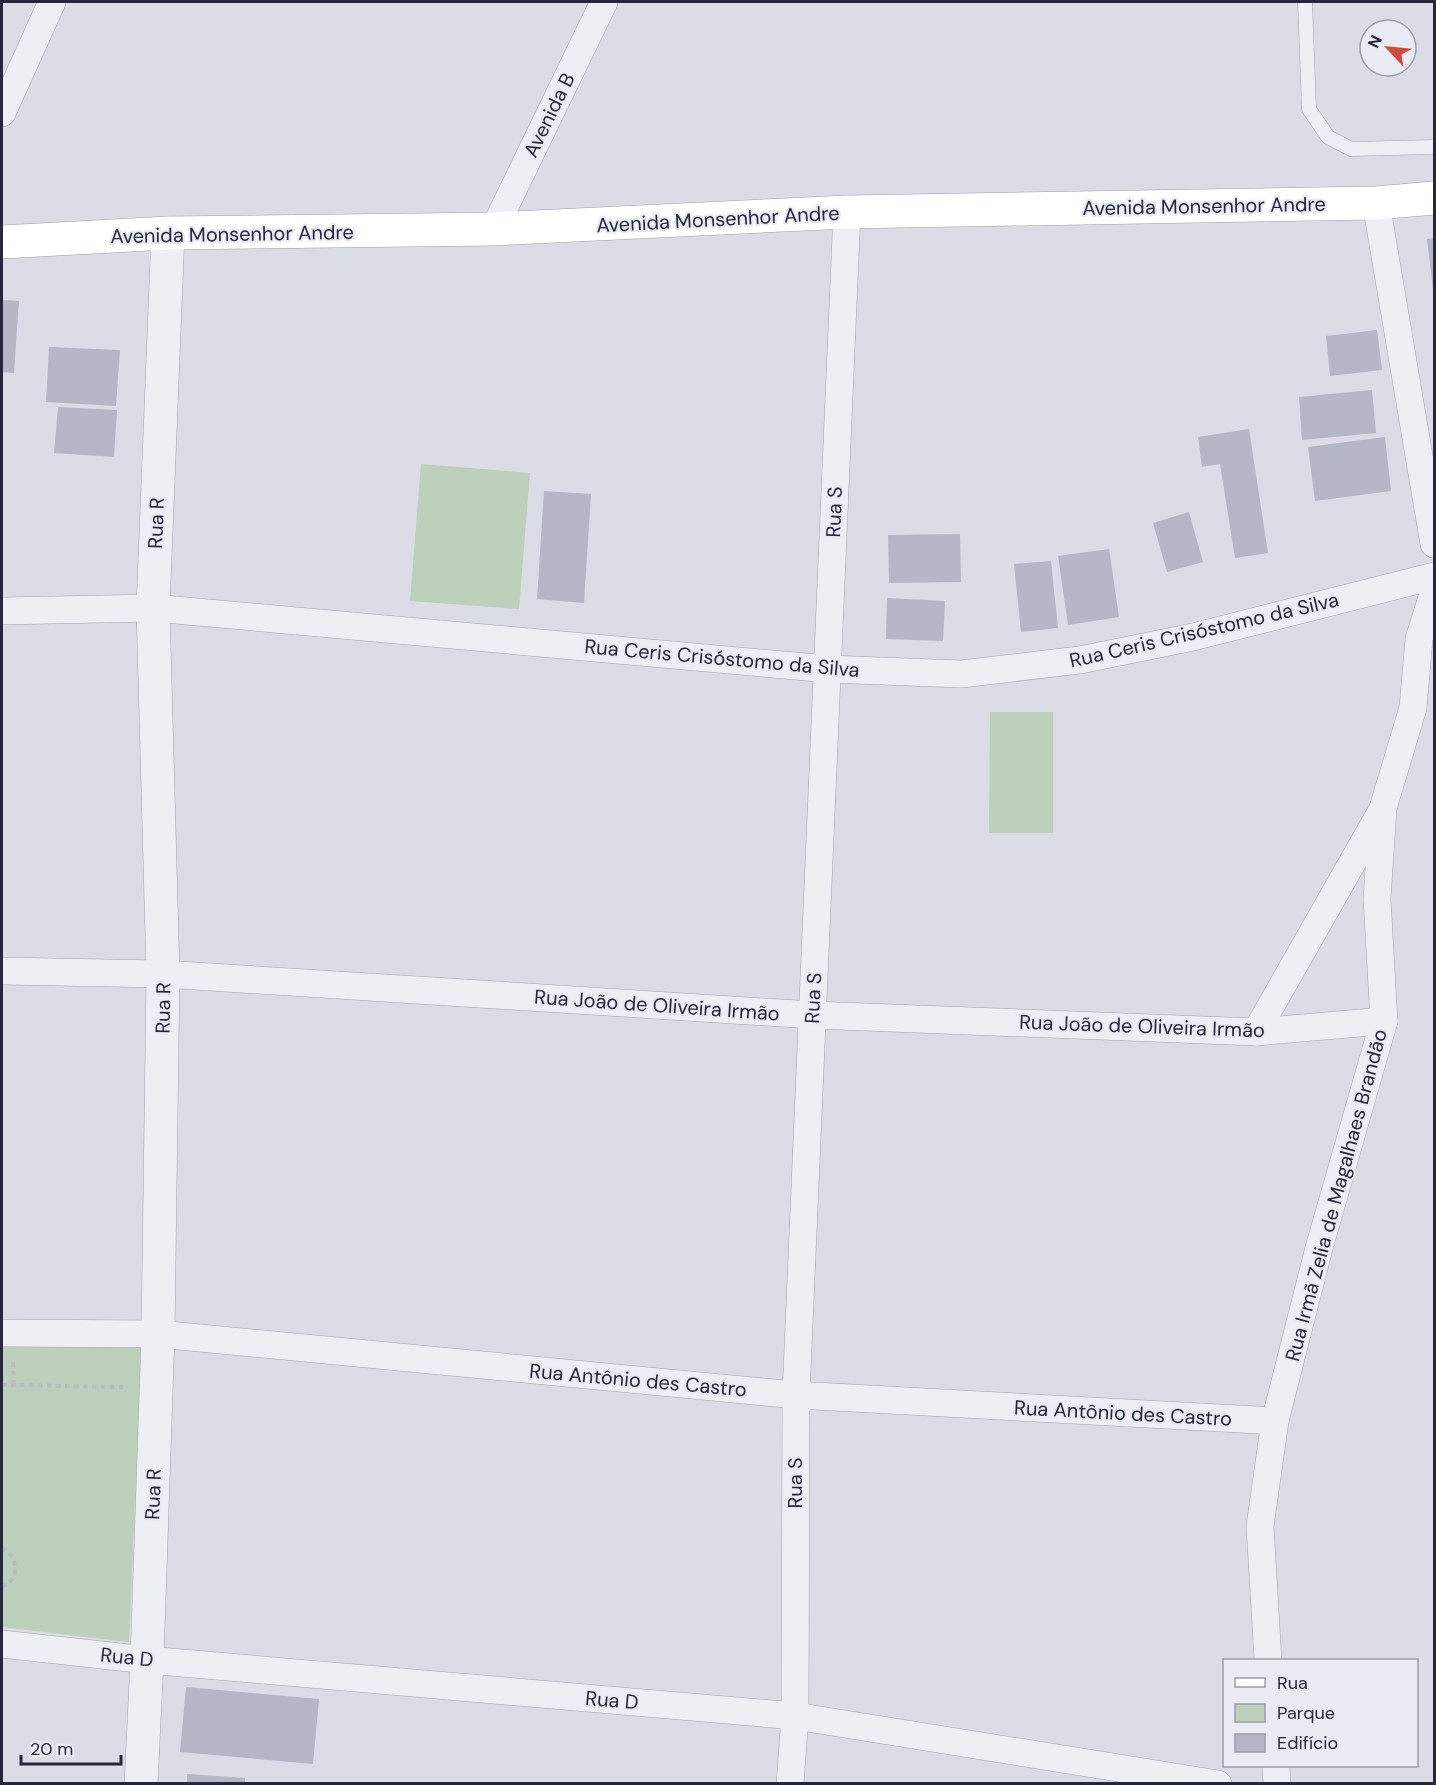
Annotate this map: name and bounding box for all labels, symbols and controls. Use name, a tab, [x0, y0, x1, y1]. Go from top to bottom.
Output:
north arrow	[1358, 18, 1418, 78]
text: N	[1363, 32, 1387, 51]
street label: Avenida B	[517, 69, 581, 161]
street label: Avenida Monsenhor Andre	[1082, 191, 1326, 221]
street label: Avenida Monsenhor Andre	[596, 200, 840, 238]
street label: Avenida Monsenhor Andre	[110, 219, 354, 249]
street label: Rua S	[820, 486, 848, 538]
street label: Rua R	[142, 497, 170, 549]
street label: Rua Ceris Crisóstomo da Silva	[1067, 586, 1341, 674]
street label: Rua Ceris Crisóstomo da Silva	[584, 633, 860, 683]
street label: Rua S	[799, 972, 827, 1024]
street label: Rua R	[150, 982, 176, 1034]
street label: Rua João de Oliveira Irmão	[533, 983, 781, 1027]
street label: Rua João de Oliveira Irmão	[1019, 1009, 1265, 1043]
street label: Rua Irmã Zelia de Magalhaes Brandão	[1279, 1026, 1393, 1364]
street label: Rua Antônio des Castro	[528, 1358, 748, 1402]
street label: Rua Antônio des Castro	[1013, 1394, 1233, 1432]
street label: Rua S	[782, 1457, 808, 1509]
street label: Rua R	[139, 1468, 167, 1520]
street label: Rua D	[99, 1641, 155, 1673]
legend	[1223, 1659, 1418, 1767]
text: Rua	[1277, 1671, 1308, 1695]
street label: Rua D	[584, 1685, 640, 1715]
text: Parque	[1277, 1701, 1335, 1725]
scale bar	[21, 1728, 122, 1766]
text: Edifício	[1277, 1731, 1338, 1755]
text: 20 m	[30, 1737, 73, 1761]

